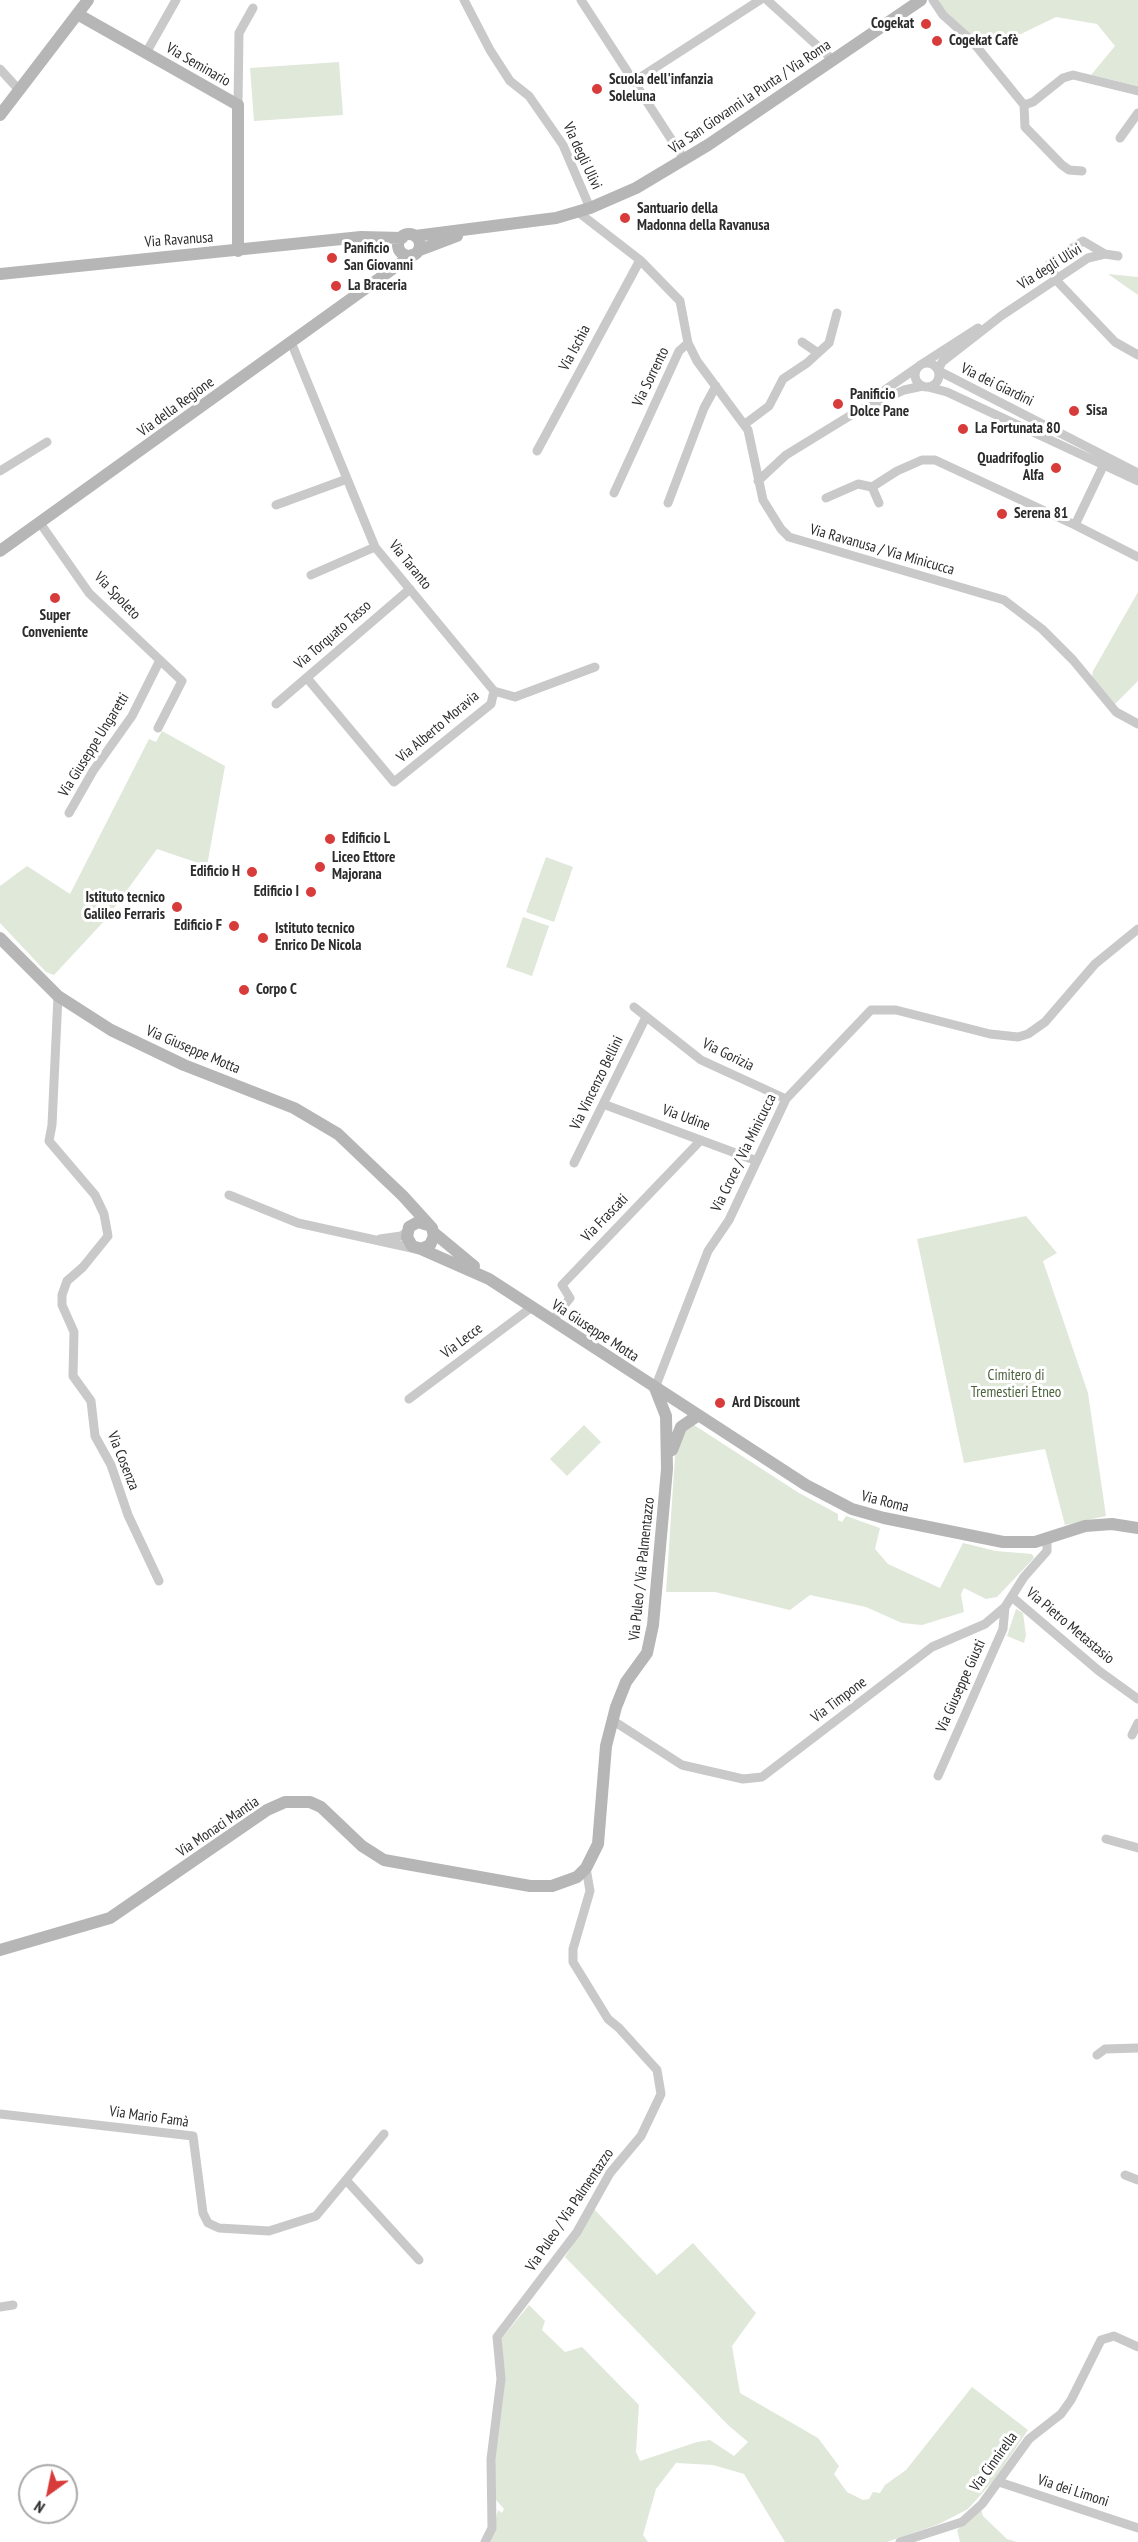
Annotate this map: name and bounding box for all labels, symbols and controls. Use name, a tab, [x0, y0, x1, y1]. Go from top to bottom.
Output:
place label: Cogekat	[871, 15, 914, 33]
marker: Cogekat	[919, 17, 933, 31]
place label: Cogekat Cafè	[949, 32, 1018, 50]
marker: Cogekat Cafè	[930, 34, 944, 48]
street label: Via San Giovanni la Punta / Via Roma	[666, 36, 834, 158]
street label: Via Seminario	[163, 39, 233, 91]
place label: Scuola dell'infanzia Soleluna	[609, 71, 713, 106]
marker: Scuola dell'infanzia Soleluna	[590, 82, 604, 96]
street label: Via degli Ulivi	[559, 120, 605, 192]
place label: Santuario della Madonna della Ravanusa	[637, 200, 770, 235]
marker: Santuario della Madonna della Ravanusa	[618, 211, 632, 225]
street label: Via Ravanusa	[144, 229, 214, 251]
place label: Panificio San Giovanni	[344, 240, 413, 275]
street label: Via degli Ulivi	[1015, 240, 1085, 294]
marker: Panificio San Giovanni	[325, 251, 339, 265]
place label: La Braceria	[348, 277, 407, 295]
marker: La Braceria	[329, 279, 343, 293]
street label: Via Ischia	[556, 322, 594, 374]
street label: Via Sorrento	[629, 344, 673, 410]
street label: Via dei Giardini	[958, 360, 1036, 410]
street label: Via della Regione	[134, 373, 218, 441]
place label: Panificio Dolce Pane	[850, 386, 909, 421]
marker: Panificio Dolce Pane	[831, 397, 845, 411]
place label: Sisa	[1086, 402, 1107, 420]
marker: Sisa	[1067, 404, 1081, 418]
place label: La Fortunata 80	[975, 420, 1060, 438]
marker: La Fortunata 80	[956, 422, 970, 436]
place label: Quadrifoglio Alfa	[977, 450, 1044, 485]
marker: Quadrifoglio Alfa	[1049, 461, 1063, 475]
place label: Serena 81	[1014, 505, 1068, 523]
marker: Serena 81	[995, 507, 1009, 521]
street label: Via Ravanusa / Via Minicucca	[808, 521, 956, 579]
street label: Via Taranto	[385, 537, 435, 593]
street label: Via Spoleto	[90, 569, 144, 623]
marker: Super Conveniente	[48, 591, 62, 605]
street label: Via Torquato Tasso	[291, 597, 375, 673]
place label: Super Conveniente	[22, 607, 88, 642]
street label: Via Alberto Moravia	[393, 687, 483, 767]
street label: Via Giuseppe Ungaretti	[55, 690, 133, 800]
place label: Edificio L	[342, 830, 390, 848]
marker: Edificio L	[323, 832, 337, 846]
place label: Liceo Ettore Majorana	[332, 849, 396, 884]
marker: Liceo Ettore Majorana	[313, 860, 327, 874]
place label: Edificio H	[190, 863, 240, 881]
marker: Edificio H	[245, 865, 259, 879]
place label: Edificio I	[254, 883, 299, 901]
marker: Edificio I	[304, 885, 318, 899]
place label: Istituto tecnico Galileo Ferraris	[84, 889, 165, 924]
marker: Istituto tecnico Galileo Ferraris	[170, 900, 184, 914]
place label: Edificio F	[174, 917, 222, 935]
marker: Edificio F	[227, 919, 241, 933]
place label: Istituto tecnico Enrico De Nicola	[275, 920, 361, 955]
marker: Istituto tecnico Enrico De Nicola	[256, 931, 270, 945]
place label: Corpo C	[256, 981, 297, 999]
marker: Corpo C	[237, 983, 251, 997]
street label: Via Giuseppe Motta	[143, 1022, 243, 1078]
street label: Via Vincenzo Bellini	[566, 1033, 628, 1133]
street label: Via Gorizia	[699, 1035, 757, 1075]
street label: Via Croce / Via Minicucca	[708, 1091, 780, 1215]
street label: Via Udine	[660, 1101, 712, 1135]
street label: Via Frascati	[578, 1190, 632, 1246]
street label: Via Giuseppe Motta	[548, 1296, 642, 1366]
street label: Via Lecce	[438, 1320, 486, 1362]
park label: Cimitero di Tremestieri Etneo	[971, 1367, 1061, 1402]
place label: Ard Discount	[732, 1394, 800, 1412]
marker: Ard Discount	[713, 1396, 727, 1410]
street label: Via Cosenza	[103, 1429, 143, 1493]
street label: Via Roma	[859, 1487, 911, 1517]
street label: Via Puleo / Via Palmentazzo	[626, 1496, 658, 1642]
street label: Via Pietro Metastasio	[1022, 1584, 1118, 1668]
street label: Via Giuseppe Giusti	[932, 1637, 990, 1735]
street label: Via Timpone	[808, 1673, 870, 1727]
street label: Via Monaci Mantia	[173, 1793, 263, 1861]
street label: Via Mario Famà	[108, 2103, 190, 2131]
street label: Via Puleo / Via Palmentazzo	[522, 2145, 618, 2275]
street label: Via Cinnirella	[966, 2429, 1022, 2495]
north arrow	[18, 2464, 78, 2524]
street label: Via dei Limoni	[1035, 2471, 1111, 2511]
text: N	[30, 2497, 48, 2518]

